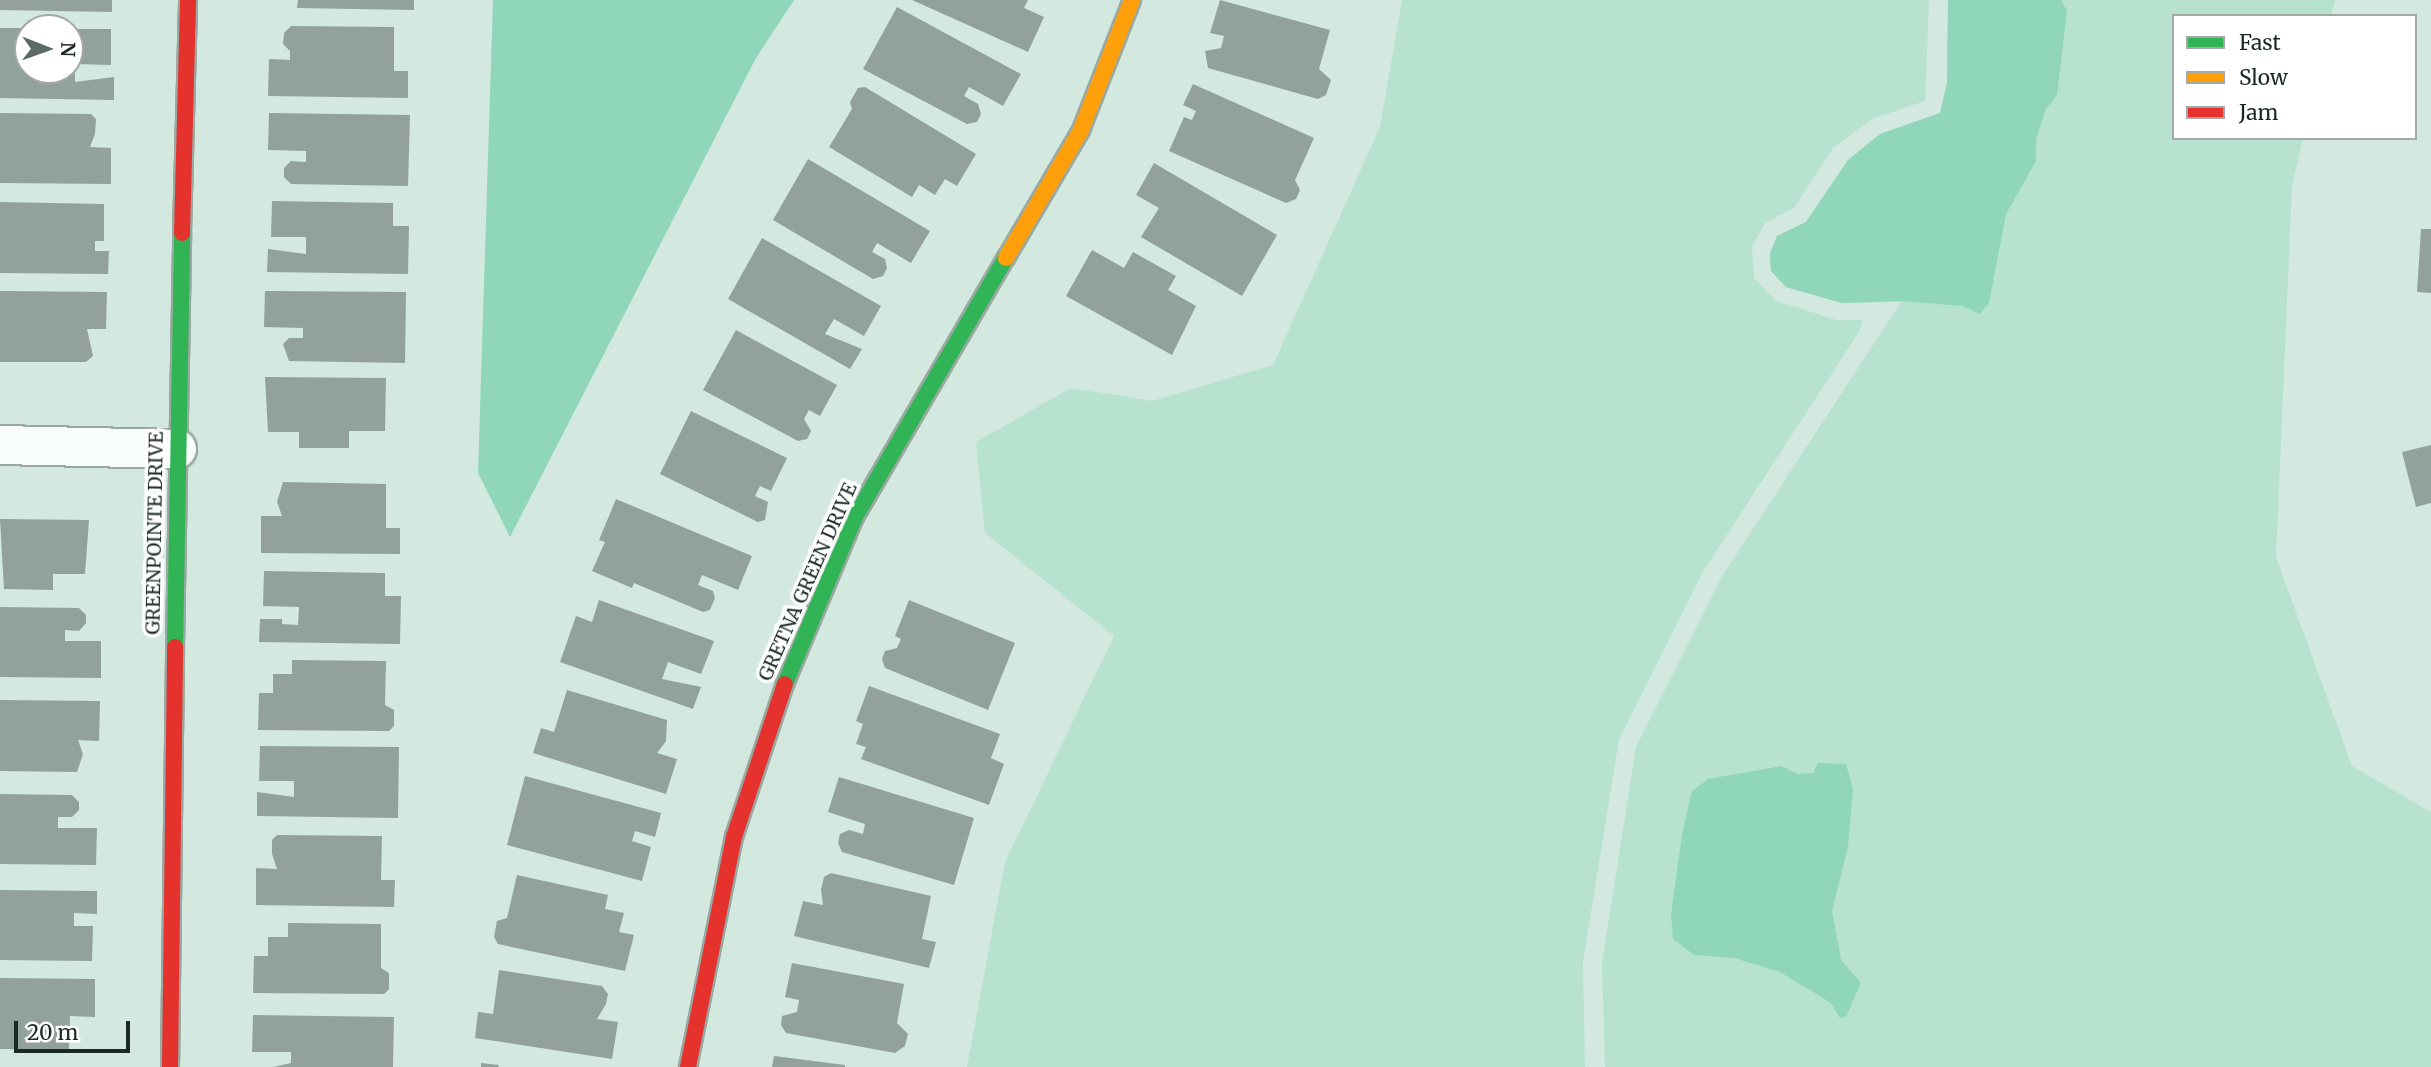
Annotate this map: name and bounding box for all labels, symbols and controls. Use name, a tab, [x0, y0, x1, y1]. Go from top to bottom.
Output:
north arrow	[14, 14, 84, 84]
legend	[2172, 14, 2417, 140]
text: Fast	[2239, 29, 2281, 56]
text: N	[56, 42, 80, 57]
text: Slow	[2239, 64, 2288, 91]
text: Jam	[2239, 99, 2278, 126]
street label: GREENPOINTE DRIVE	[142, 431, 168, 635]
street label: GRETNA GREEN DRIVE	[754, 480, 862, 684]
scale bar	[18, 1007, 133, 1052]
text: 20 m	[27, 1019, 78, 1046]

